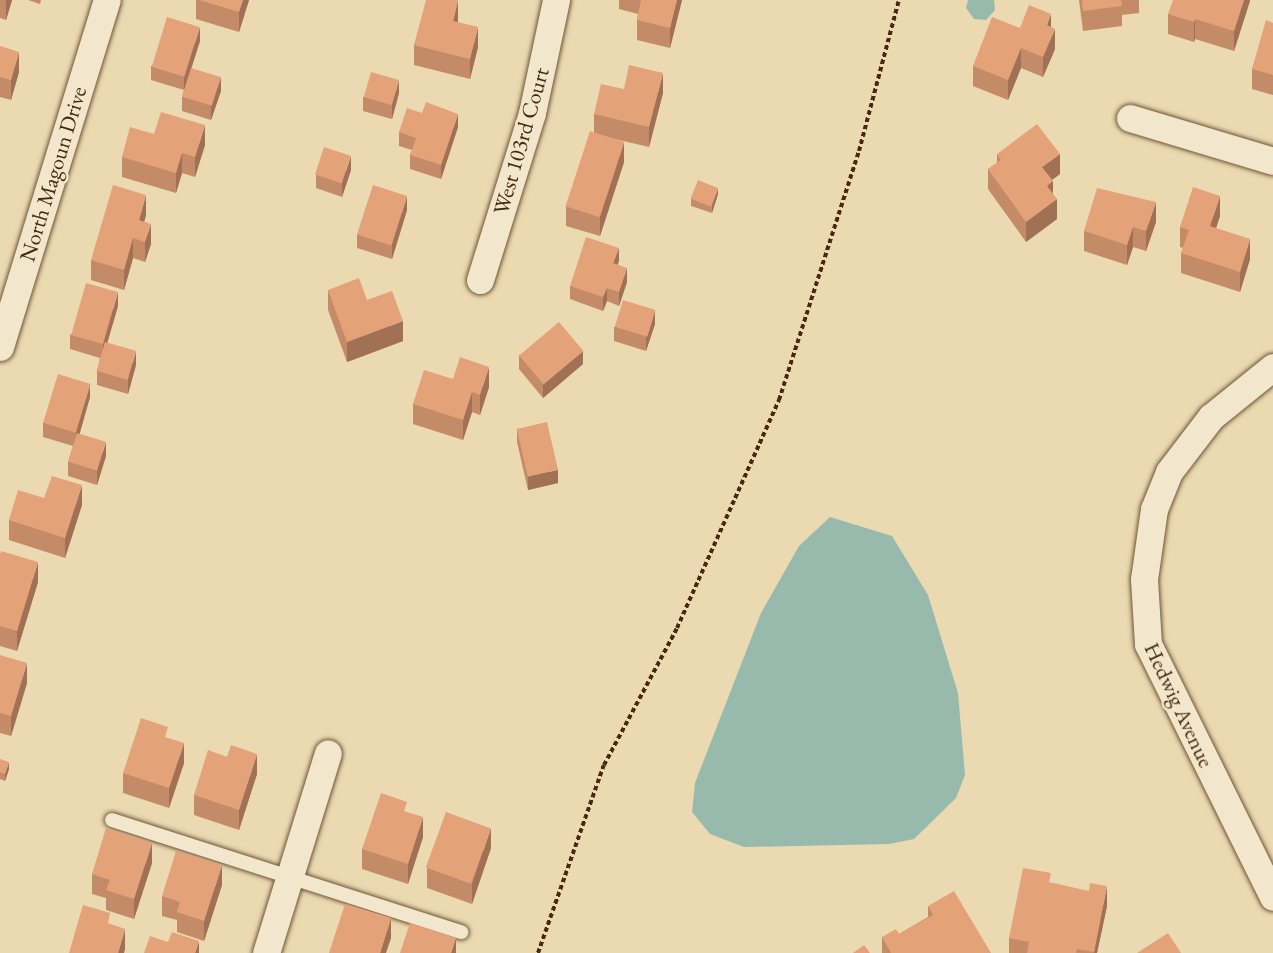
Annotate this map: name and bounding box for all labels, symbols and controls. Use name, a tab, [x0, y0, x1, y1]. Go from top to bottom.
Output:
street label: West 103rd Court	[487, 64, 555, 218]
street label: North Magoun Drive	[14, 83, 92, 265]
street label: Hedwig Avenue	[1139, 638, 1219, 772]

